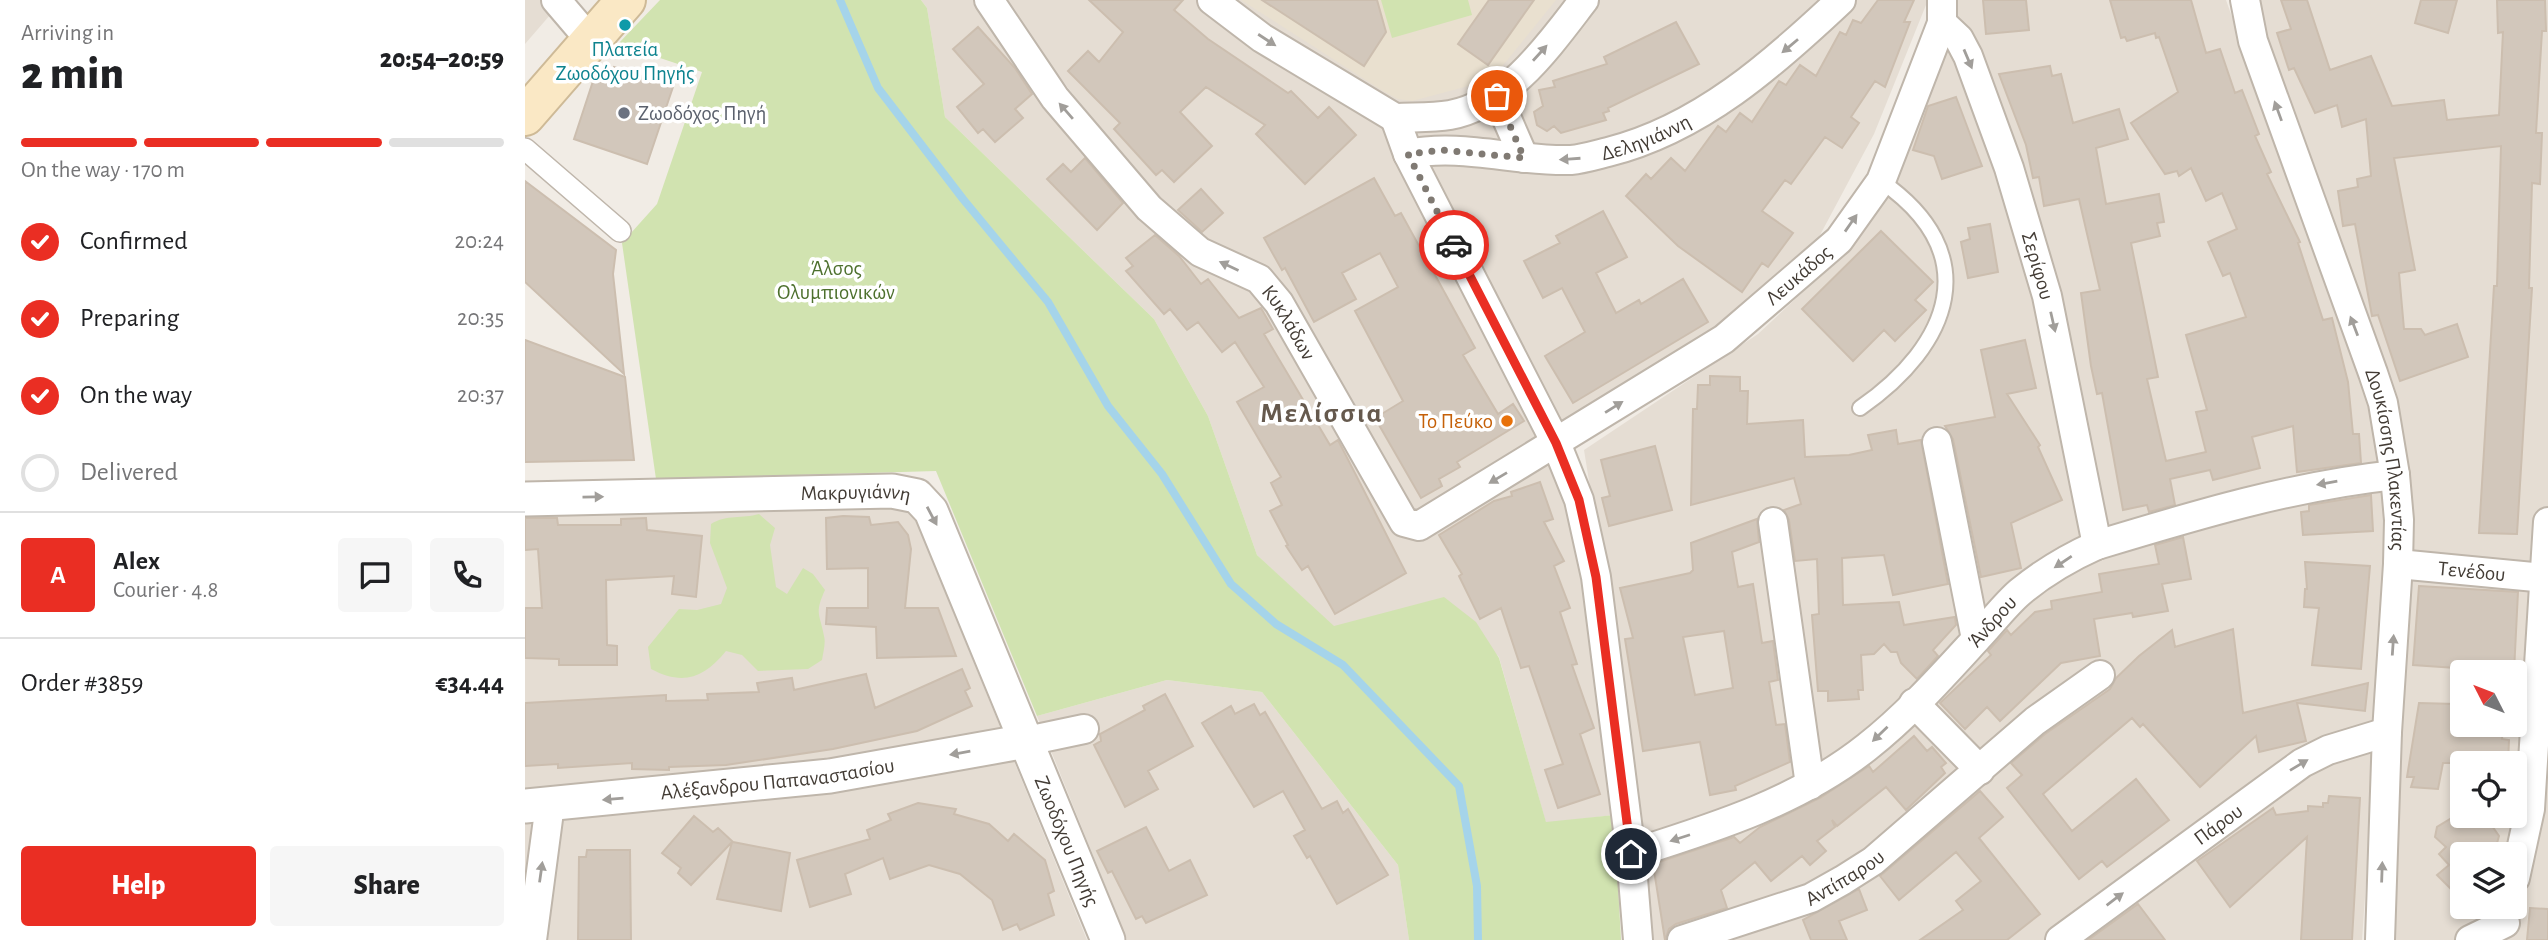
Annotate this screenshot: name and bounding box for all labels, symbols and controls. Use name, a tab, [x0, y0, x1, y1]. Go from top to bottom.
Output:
marker: Πλατεία Ζωοδόχου Πηγής	[617, 17, 633, 33]
text: Arriving in	[21, 22, 114, 45]
one-way arrow	[1257, 34, 1276, 47]
one-way arrow	[1782, 38, 1799, 53]
place label: Πλατεία Ζωοδόχου Πηγής	[556, 39, 694, 84]
one-way arrow	[1532, 45, 1547, 62]
text: 20:54–20:59	[380, 46, 504, 72]
one-way arrow	[1962, 49, 1974, 69]
text: 2 min	[21, 51, 124, 97]
pin	[1467, 66, 1527, 126]
icon: bag	[1478, 77, 1516, 115]
one-way arrow	[2272, 101, 2283, 122]
one-way arrow	[1058, 102, 1074, 120]
place label: Ζωοδόχος Πηγή	[638, 103, 766, 124]
marker: Ζωοδόχος Πηγή	[616, 105, 632, 121]
street label: Δεληγιάννη	[1599, 111, 1694, 164]
one-way arrow	[1559, 154, 1581, 165]
text: On the way · 170 m	[21, 159, 185, 182]
courier	[1419, 210, 1489, 280]
one-way arrow	[1843, 214, 1857, 232]
icon: check	[21, 223, 59, 261]
icon: car	[1435, 226, 1473, 264]
text: Confirmed	[80, 228, 188, 254]
text: 20:24	[455, 230, 504, 253]
street label: Σερίφου	[2018, 230, 2058, 302]
street label: Λευκάδος	[1762, 241, 1836, 309]
park label: Άλσος Ολυμπιονικών	[777, 258, 895, 303]
one-way arrow	[1219, 260, 1239, 271]
street label: Κυκλάδων	[1258, 281, 1319, 364]
icon: check	[21, 300, 59, 338]
text: Preparing	[80, 305, 179, 331]
text: 20:35	[457, 307, 504, 330]
one-way arrow	[2048, 311, 2059, 333]
one-way arrow	[2349, 315, 2360, 336]
street label: Δουκίσσης Πλακεντίας	[2361, 366, 2409, 551]
icon: check	[21, 377, 59, 415]
text: On the way	[80, 382, 192, 408]
text: 20:37	[457, 384, 504, 407]
district label: Μελίσσια	[1260, 400, 1384, 428]
one-way arrow	[1605, 401, 1624, 414]
place label: Το Πεύκο	[1418, 411, 1493, 432]
marker: Το Πεύκο	[1499, 413, 1515, 429]
text: Delivered	[80, 459, 178, 485]
one-way arrow	[1489, 472, 1508, 485]
one-way arrow	[2316, 478, 2338, 489]
street label: Μακρυγιάννη	[800, 481, 913, 506]
one-way arrow	[582, 491, 604, 503]
one-way arrow	[925, 507, 937, 527]
button: chat	[338, 538, 412, 612]
button: phone	[430, 538, 504, 612]
text: Alex	[113, 548, 160, 574]
one-way arrow	[2054, 556, 2073, 569]
street label: Τενέδου	[2437, 558, 2506, 585]
text: A	[50, 562, 66, 588]
text: Courier · 4.8	[113, 579, 218, 602]
street label: Άνδρου	[1964, 592, 2021, 652]
one-way arrow	[2388, 633, 2399, 655]
north arrow	[2450, 660, 2527, 737]
map controls	[2450, 660, 2527, 919]
text: Order #3859	[21, 670, 144, 696]
text: €34.44	[435, 670, 504, 696]
one-way arrow	[1872, 726, 1889, 743]
one-way arrow	[949, 748, 971, 759]
button: locate	[2450, 751, 2527, 828]
street label: Αλέξανδρου Παπαναστασίου	[660, 755, 896, 804]
one-way arrow	[2289, 759, 2308, 772]
street label: Ζωοδόχου Πηγής	[1030, 773, 1103, 909]
one-way arrow	[602, 794, 624, 805]
street label: Πάρου	[2190, 800, 2247, 849]
pin	[1601, 824, 1661, 884]
one-way arrow	[1670, 834, 1691, 844]
icon: home	[1612, 835, 1650, 873]
button: layers	[2450, 842, 2527, 919]
button: Help	[21, 846, 256, 926]
button: Share	[270, 846, 504, 926]
street label: Αντίπαρου	[1802, 846, 1889, 910]
one-way arrow	[536, 861, 547, 883]
one-way arrow	[2377, 861, 2388, 883]
one-way arrow	[2106, 893, 2124, 907]

